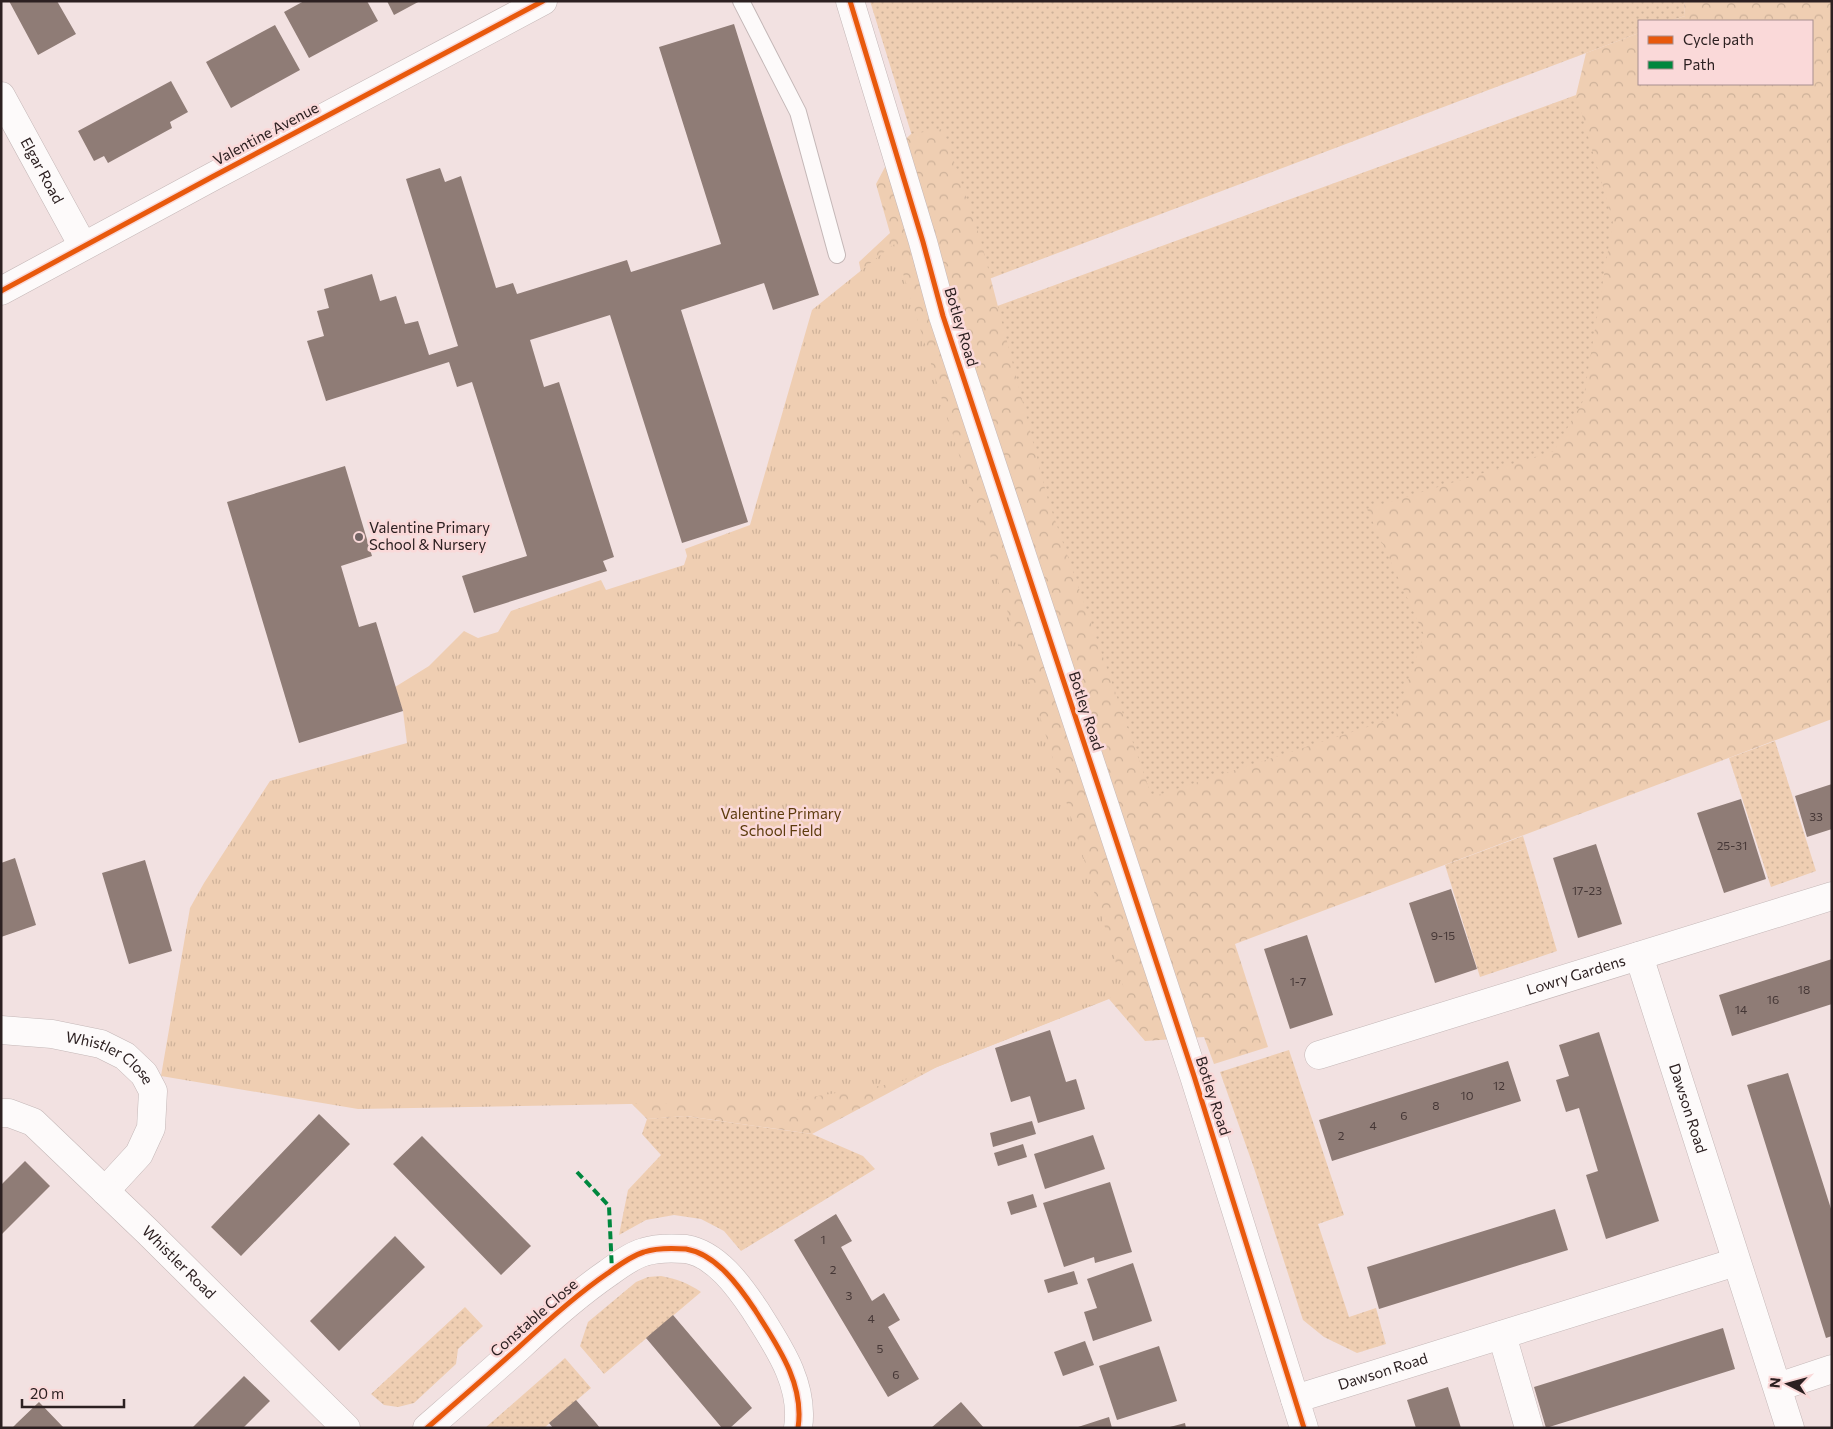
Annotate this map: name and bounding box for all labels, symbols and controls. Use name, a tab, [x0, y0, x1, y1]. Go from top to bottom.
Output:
legend	[1638, 20, 1813, 85]
text: Cycle path	[1683, 30, 1754, 48]
text: Path	[1683, 55, 1715, 73]
street label: Valentine Avenue	[210, 98, 322, 169]
street label: Elgar Road	[17, 134, 68, 206]
street label: Botley Road	[941, 285, 983, 368]
place label: Valentine Primary School & Nursery	[369, 518, 490, 553]
marker: Valentine Primary School & Nursery	[353, 531, 365, 543]
street label: Botley Road	[1066, 669, 1108, 752]
park label: Valentine Primary School Field	[720, 804, 842, 839]
house number: 33	[1809, 809, 1823, 823]
house number: 25-31	[1717, 838, 1747, 852]
house number: 17-23	[1572, 883, 1602, 897]
house number: 9-15	[1431, 928, 1455, 942]
street label: Lowry Gardens	[1524, 951, 1627, 998]
house number: 1-7	[1290, 974, 1306, 988]
house number: 18	[1798, 982, 1810, 996]
house number: 16	[1767, 992, 1779, 1006]
house number: 14	[1735, 1002, 1747, 1016]
street label: Whistler Close	[64, 1027, 158, 1087]
street label: Botley Road	[1193, 1054, 1235, 1137]
street label: Dawson Road	[1666, 1061, 1711, 1155]
house number: 12	[1493, 1078, 1505, 1092]
house number: 10	[1461, 1088, 1474, 1102]
house number: 8	[1432, 1098, 1440, 1112]
house number: 6	[1400, 1108, 1408, 1122]
house number: 4	[1369, 1118, 1377, 1132]
house number: 2	[1338, 1128, 1345, 1142]
street label: Whistler Road	[139, 1221, 220, 1302]
house number: 1	[820, 1232, 826, 1246]
house number: 2	[830, 1262, 837, 1276]
street label: Constable Close	[486, 1274, 581, 1360]
house number: 3	[846, 1288, 853, 1302]
house number: 4	[867, 1311, 875, 1325]
house number: 5	[877, 1341, 884, 1355]
street label: Dawson Road	[1335, 1348, 1430, 1393]
north arrow	[1763, 1359, 1813, 1409]
house number: 6	[892, 1367, 900, 1381]
scale bar	[22, 1376, 125, 1408]
text: N	[1766, 1376, 1784, 1389]
text: 20 m	[30, 1384, 64, 1402]

